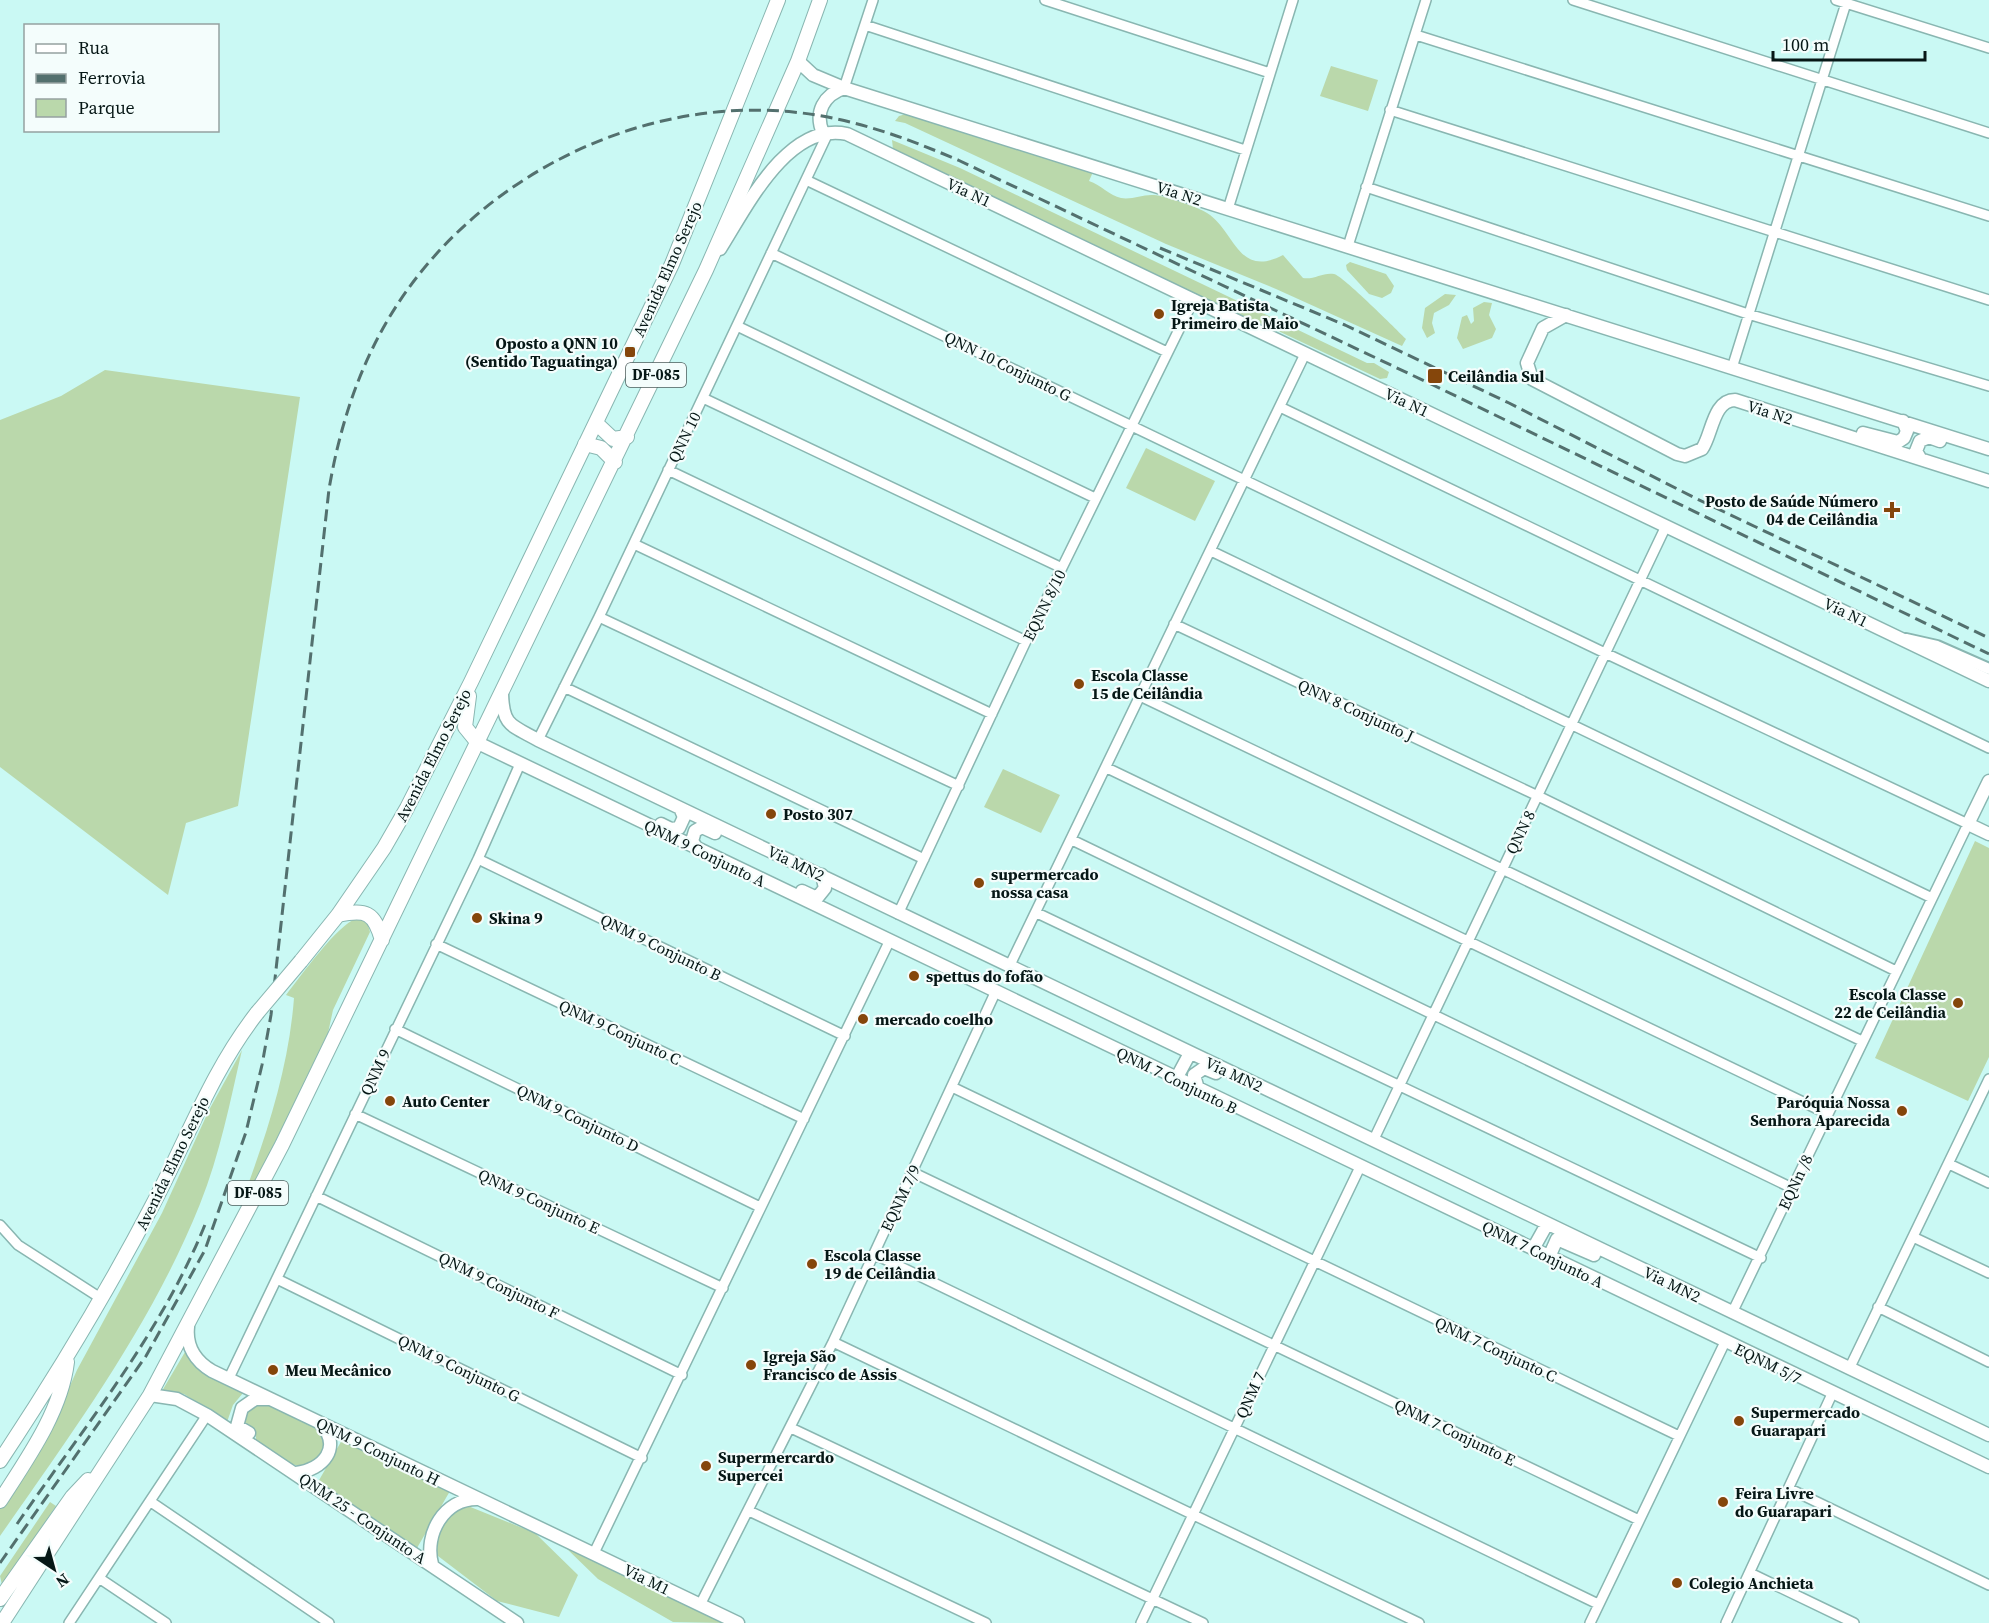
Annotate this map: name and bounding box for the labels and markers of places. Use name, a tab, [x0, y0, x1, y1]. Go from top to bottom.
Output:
place label: Igreja Batista Primeiro de Maio	[1171, 294, 1299, 334]
marker: Igreja Batista Primeiro de Maio	[1152, 307, 1166, 321]
place label: Oposto a QNN 10 (Sentido Taguatinga)	[465, 332, 618, 372]
marker: Oposto a QNN 10 (Sentido Taguatinga)	[623, 345, 637, 359]
place label: Ceilândia Sul	[1448, 365, 1545, 387]
marker: Ceilândia Sul	[1426, 367, 1444, 385]
place label: Posto de Saúde Número 04 de Ceilândia	[1705, 490, 1878, 530]
marker: Posto de Saúde Número 04 de Ceilândia	[1883, 501, 1901, 519]
place label: Escola Classe 15 de Ceilândia	[1091, 664, 1203, 704]
marker: Escola Classe 15 de Ceilândia	[1072, 677, 1086, 691]
place label: Posto 307	[783, 803, 853, 825]
marker: Posto 307	[764, 807, 778, 821]
place label: supermercado nossa casa	[991, 863, 1099, 903]
marker: supermercado nossa casa	[972, 876, 986, 890]
place label: Skina 9	[489, 907, 543, 929]
marker: Skina 9	[470, 911, 484, 925]
place label: spettus do fofão	[926, 965, 1043, 987]
marker: spettus do fofão	[907, 969, 921, 983]
place label: Escola Classe 22 de Ceilândia	[1834, 983, 1946, 1023]
marker: Escola Classe 22 de Ceilândia	[1951, 996, 1965, 1010]
place label: mercado coelho	[875, 1008, 993, 1030]
marker: mercado coelho	[856, 1012, 870, 1026]
place label: Auto Center	[402, 1090, 490, 1112]
place label: Paróquia Nossa Senhora Aparecida	[1750, 1091, 1891, 1131]
marker: Auto Center	[383, 1094, 397, 1108]
marker: Paróquia Nossa Senhora Aparecida	[1895, 1104, 1909, 1118]
place label: Escola Classe 19 de Ceilândia	[824, 1244, 936, 1284]
marker: Escola Classe 19 de Ceilândia	[805, 1257, 819, 1271]
place label: Igreja São Francisco de Assis	[763, 1345, 897, 1385]
marker: Igreja São Francisco de Assis	[744, 1358, 758, 1372]
place label: Meu Mecânico	[285, 1359, 391, 1381]
marker: Meu Mecânico	[266, 1363, 280, 1377]
place label: Supermercado Guarapari	[1751, 1401, 1860, 1441]
marker: Supermercado Guarapari	[1732, 1414, 1746, 1428]
place label: Supermercardo Supercei	[718, 1446, 834, 1486]
marker: Supermercardo Supercei	[699, 1459, 713, 1473]
place label: Feira Livre do Guarapari	[1735, 1482, 1832, 1522]
marker: Feira Livre do Guarapari	[1716, 1495, 1730, 1509]
place label: Colegio Anchieta	[1689, 1572, 1814, 1594]
marker: Colegio Anchieta	[1670, 1576, 1684, 1590]

